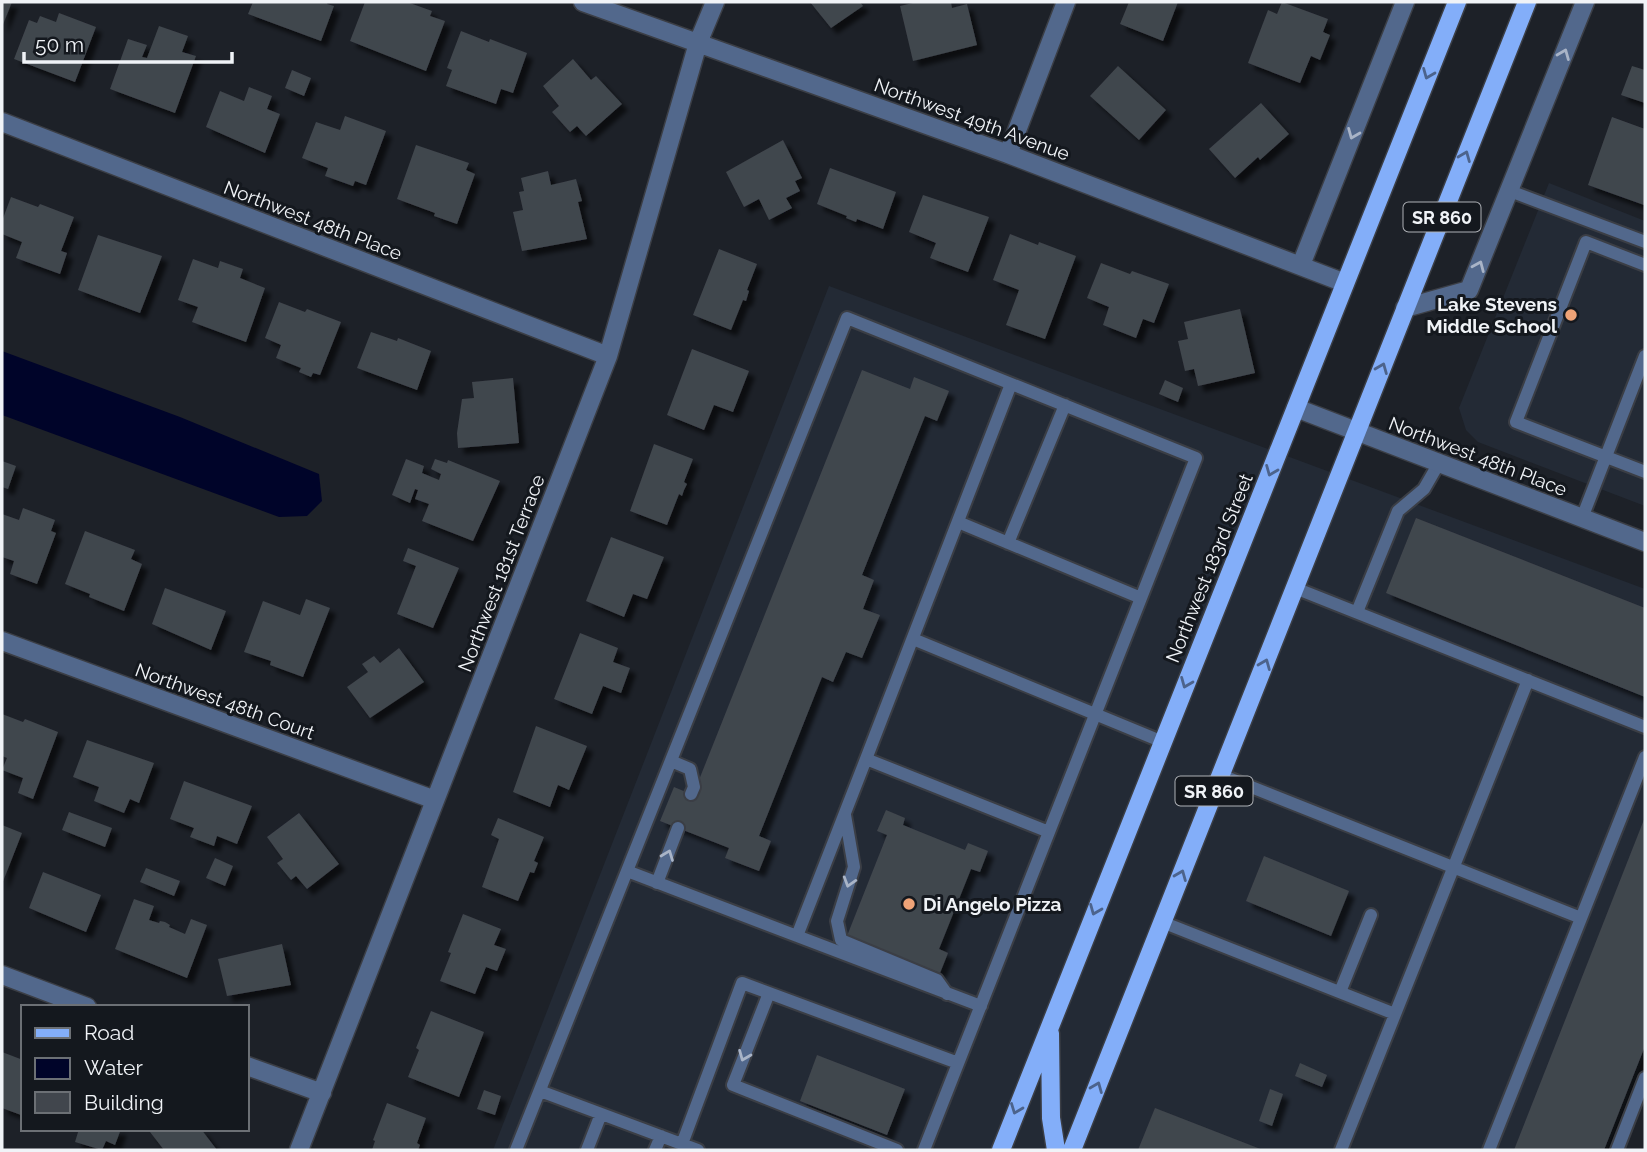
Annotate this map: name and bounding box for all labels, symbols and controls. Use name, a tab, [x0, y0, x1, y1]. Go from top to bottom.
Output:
scale bar	[24, 21, 233, 65]
text: 50 m	[35, 32, 84, 57]
one-way arrow	[1556, 49, 1570, 61]
one-way arrow	[1423, 68, 1437, 80]
street label: Northwest 49th Avenue	[871, 73, 1073, 165]
one-way arrow	[1347, 127, 1361, 139]
one-way arrow	[1457, 151, 1471, 163]
street label: Northwest 48th Place	[221, 176, 405, 264]
road number: SR 860	[1404, 202, 1480, 232]
one-way arrow	[1471, 260, 1485, 272]
place label: Lake Stevens Middle School	[1426, 293, 1558, 337]
marker: Lake Stevens Middle School	[1563, 307, 1579, 323]
one-way arrow	[1373, 363, 1387, 375]
street label: Northwest 48th Place	[1386, 412, 1570, 500]
one-way arrow	[1265, 465, 1279, 477]
street label: Northwest 183rd Street	[1161, 470, 1257, 666]
street label: Northwest 181st Terrace	[453, 471, 549, 675]
street label: Northwest 48th Court	[132, 658, 318, 744]
one-way arrow	[1256, 658, 1270, 670]
one-way arrow	[1181, 676, 1195, 688]
road number: SR 860	[1176, 776, 1252, 806]
one-way arrow	[659, 850, 673, 862]
one-way arrow	[1172, 870, 1186, 882]
one-way arrow	[843, 875, 857, 887]
place label: Di Angelo Pizza	[923, 893, 1062, 915]
marker: Di Angelo Pizza	[901, 896, 917, 912]
one-way arrow	[1090, 904, 1104, 916]
legend	[21, 1005, 248, 1131]
text: Road	[84, 1020, 134, 1045]
one-way arrow	[739, 1050, 753, 1062]
text: Water	[84, 1055, 143, 1080]
one-way arrow	[1089, 1081, 1103, 1093]
text: Building	[84, 1090, 164, 1115]
one-way arrow	[1011, 1103, 1025, 1115]

